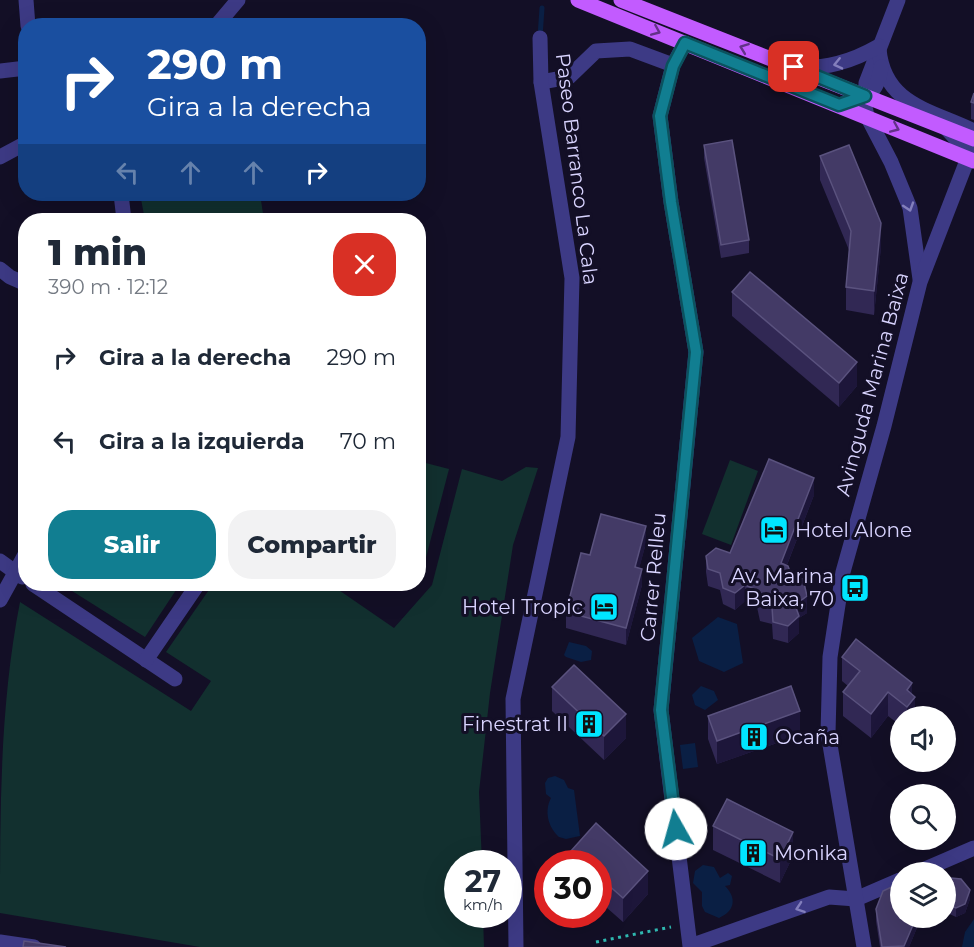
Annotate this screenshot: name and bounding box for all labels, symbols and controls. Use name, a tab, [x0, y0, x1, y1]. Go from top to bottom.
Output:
one-way arrow	[650, 24, 661, 36]
text: 290 m	[147, 38, 283, 90]
pin	[768, 41, 819, 92]
icon: right	[48, 42, 126, 120]
one-way arrow	[739, 43, 750, 55]
icon: arrive	[777, 50, 810, 83]
street label: Paseo Barranco La Cala	[551, 52, 603, 286]
one-way arrow	[833, 56, 843, 69]
text: Gira a la derecha	[147, 90, 372, 123]
one-way arrow	[889, 121, 900, 133]
icon: left	[111, 156, 144, 189]
icon: ahead	[174, 156, 207, 189]
icon: ahead	[237, 156, 270, 189]
icon: right	[300, 156, 333, 189]
one-way arrow	[902, 202, 914, 212]
text: 1 min	[48, 230, 147, 274]
button: close	[333, 233, 396, 296]
street label: Avinguda Marina Baixa	[831, 270, 913, 498]
text: 390 m · 12:12	[48, 275, 168, 299]
icon: right	[48, 341, 81, 374]
text: Gira a la derecha	[99, 344, 291, 371]
text: 290 m	[326, 344, 396, 371]
icon: left	[48, 425, 81, 458]
text: Gira a la izquierda	[99, 428, 305, 455]
text: 70 m	[340, 428, 396, 455]
button: Salir	[48, 510, 216, 579]
button: Compartir	[228, 510, 396, 579]
street label: Carrer Relleu	[635, 511, 671, 643]
hotel icon: Hotel Alone	[758, 514, 790, 546]
place label: Hotel Alone	[795, 518, 912, 542]
place label: Av. Marina Baixa, 70	[731, 564, 834, 611]
bus stop icon: Av. Marina Baixa, 70	[839, 572, 871, 604]
hotel icon: Hotel Tropic	[588, 591, 620, 623]
place label: Hotel Tropic	[462, 595, 583, 619]
map controls	[890, 706, 956, 928]
button: sound	[890, 706, 956, 772]
building icon: Finestrat II	[573, 708, 605, 740]
place label: Finestrat II	[462, 712, 568, 736]
building icon: Ocaña	[738, 721, 770, 753]
place label: Ocaña	[775, 725, 840, 749]
button: search	[890, 784, 956, 850]
position arrow	[644, 797, 708, 861]
building icon: Monika	[737, 837, 769, 869]
place label: Monika	[774, 841, 848, 865]
speed limit sign: 30	[534, 850, 612, 928]
button: layers	[890, 862, 956, 928]
text: 27	[465, 863, 501, 900]
text: km/h	[463, 895, 503, 914]
one-way arrow	[795, 900, 806, 913]

